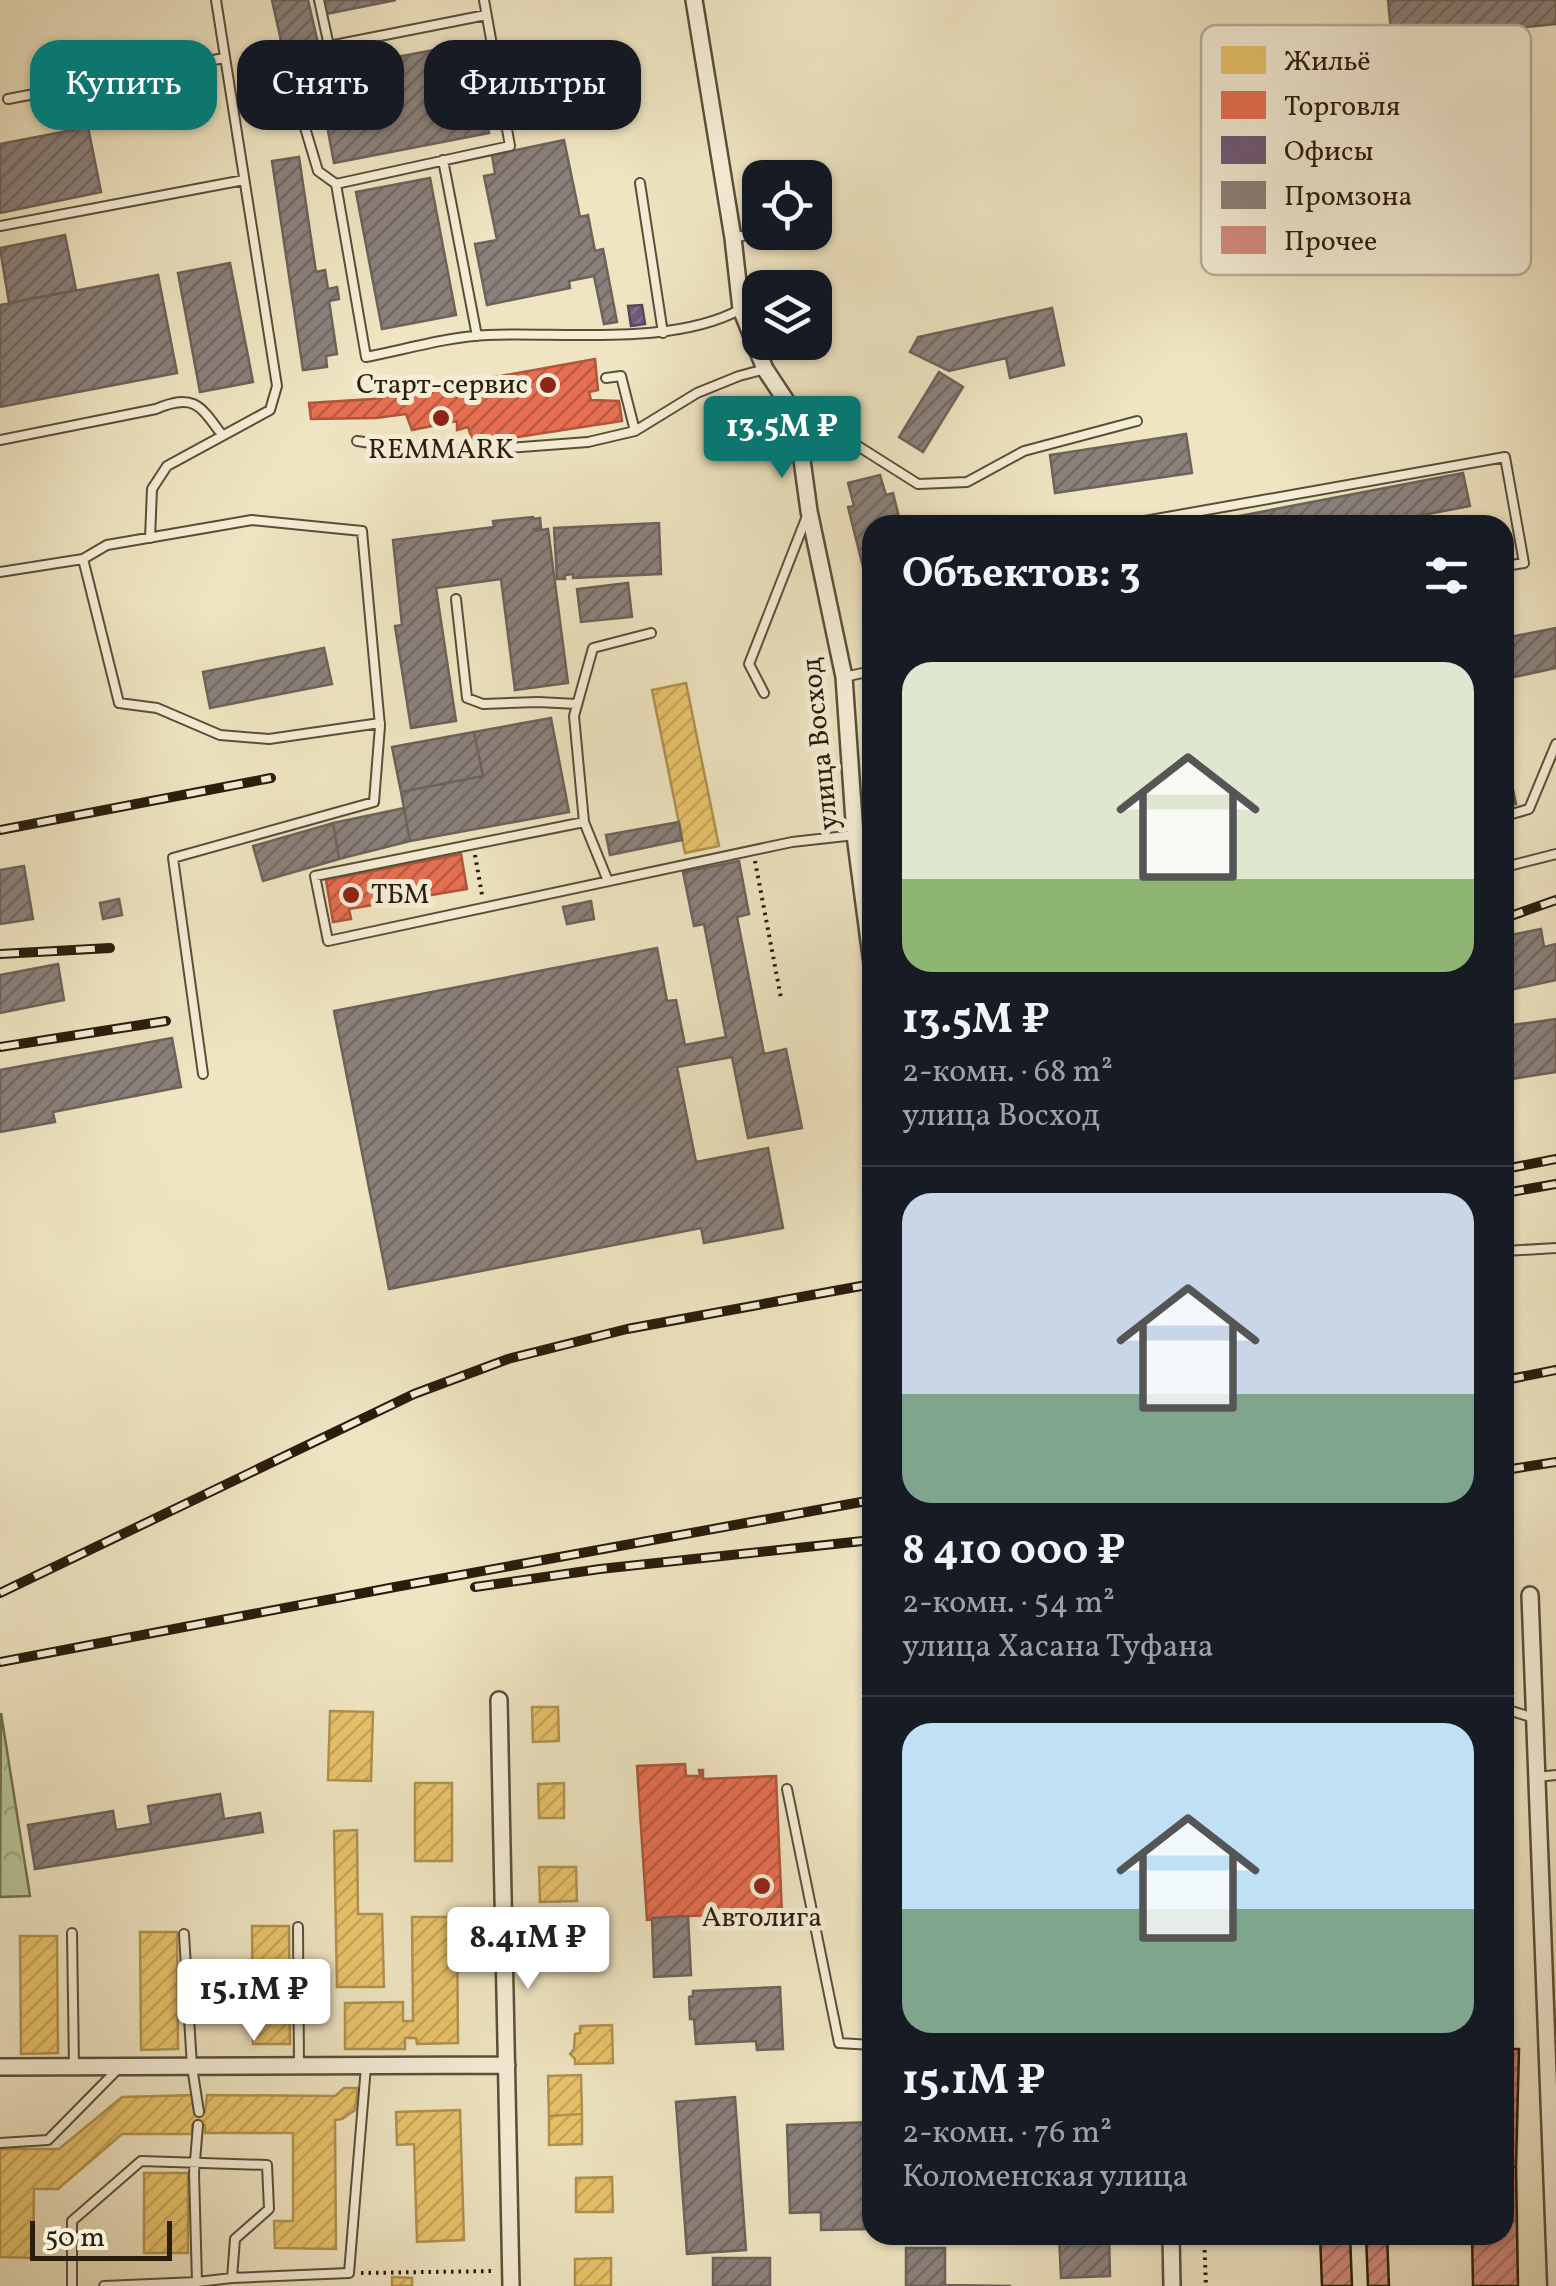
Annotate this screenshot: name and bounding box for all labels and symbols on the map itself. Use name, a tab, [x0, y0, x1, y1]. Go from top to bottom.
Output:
legend	[1201, 25, 1531, 275]
text: Жильё	[1284, 43, 1370, 82]
text: Торговля	[1284, 88, 1400, 127]
text: Офисы	[1284, 133, 1373, 172]
text: Промзона	[1284, 178, 1413, 217]
text: Прочее	[1284, 223, 1377, 262]
place label: Старт-сервис	[356, 366, 528, 405]
marker: Старт-сервис	[537, 374, 559, 396]
pin: 13.5M ₽	[690, 396, 874, 481]
marker: REMMARK	[430, 407, 452, 429]
place label: REMMARK	[368, 431, 514, 470]
street label: улица Восход	[793, 656, 849, 832]
place label: ТБМ	[371, 876, 429, 915]
marker: ТБМ	[340, 884, 362, 906]
marker: Автолига	[751, 1875, 773, 1897]
place label: Автолига	[702, 1899, 822, 1938]
pin: 8.41M ₽	[436, 1907, 620, 1992]
pin: 15.1M ₽	[162, 1959, 346, 2044]
scale bar	[30, 2216, 172, 2260]

